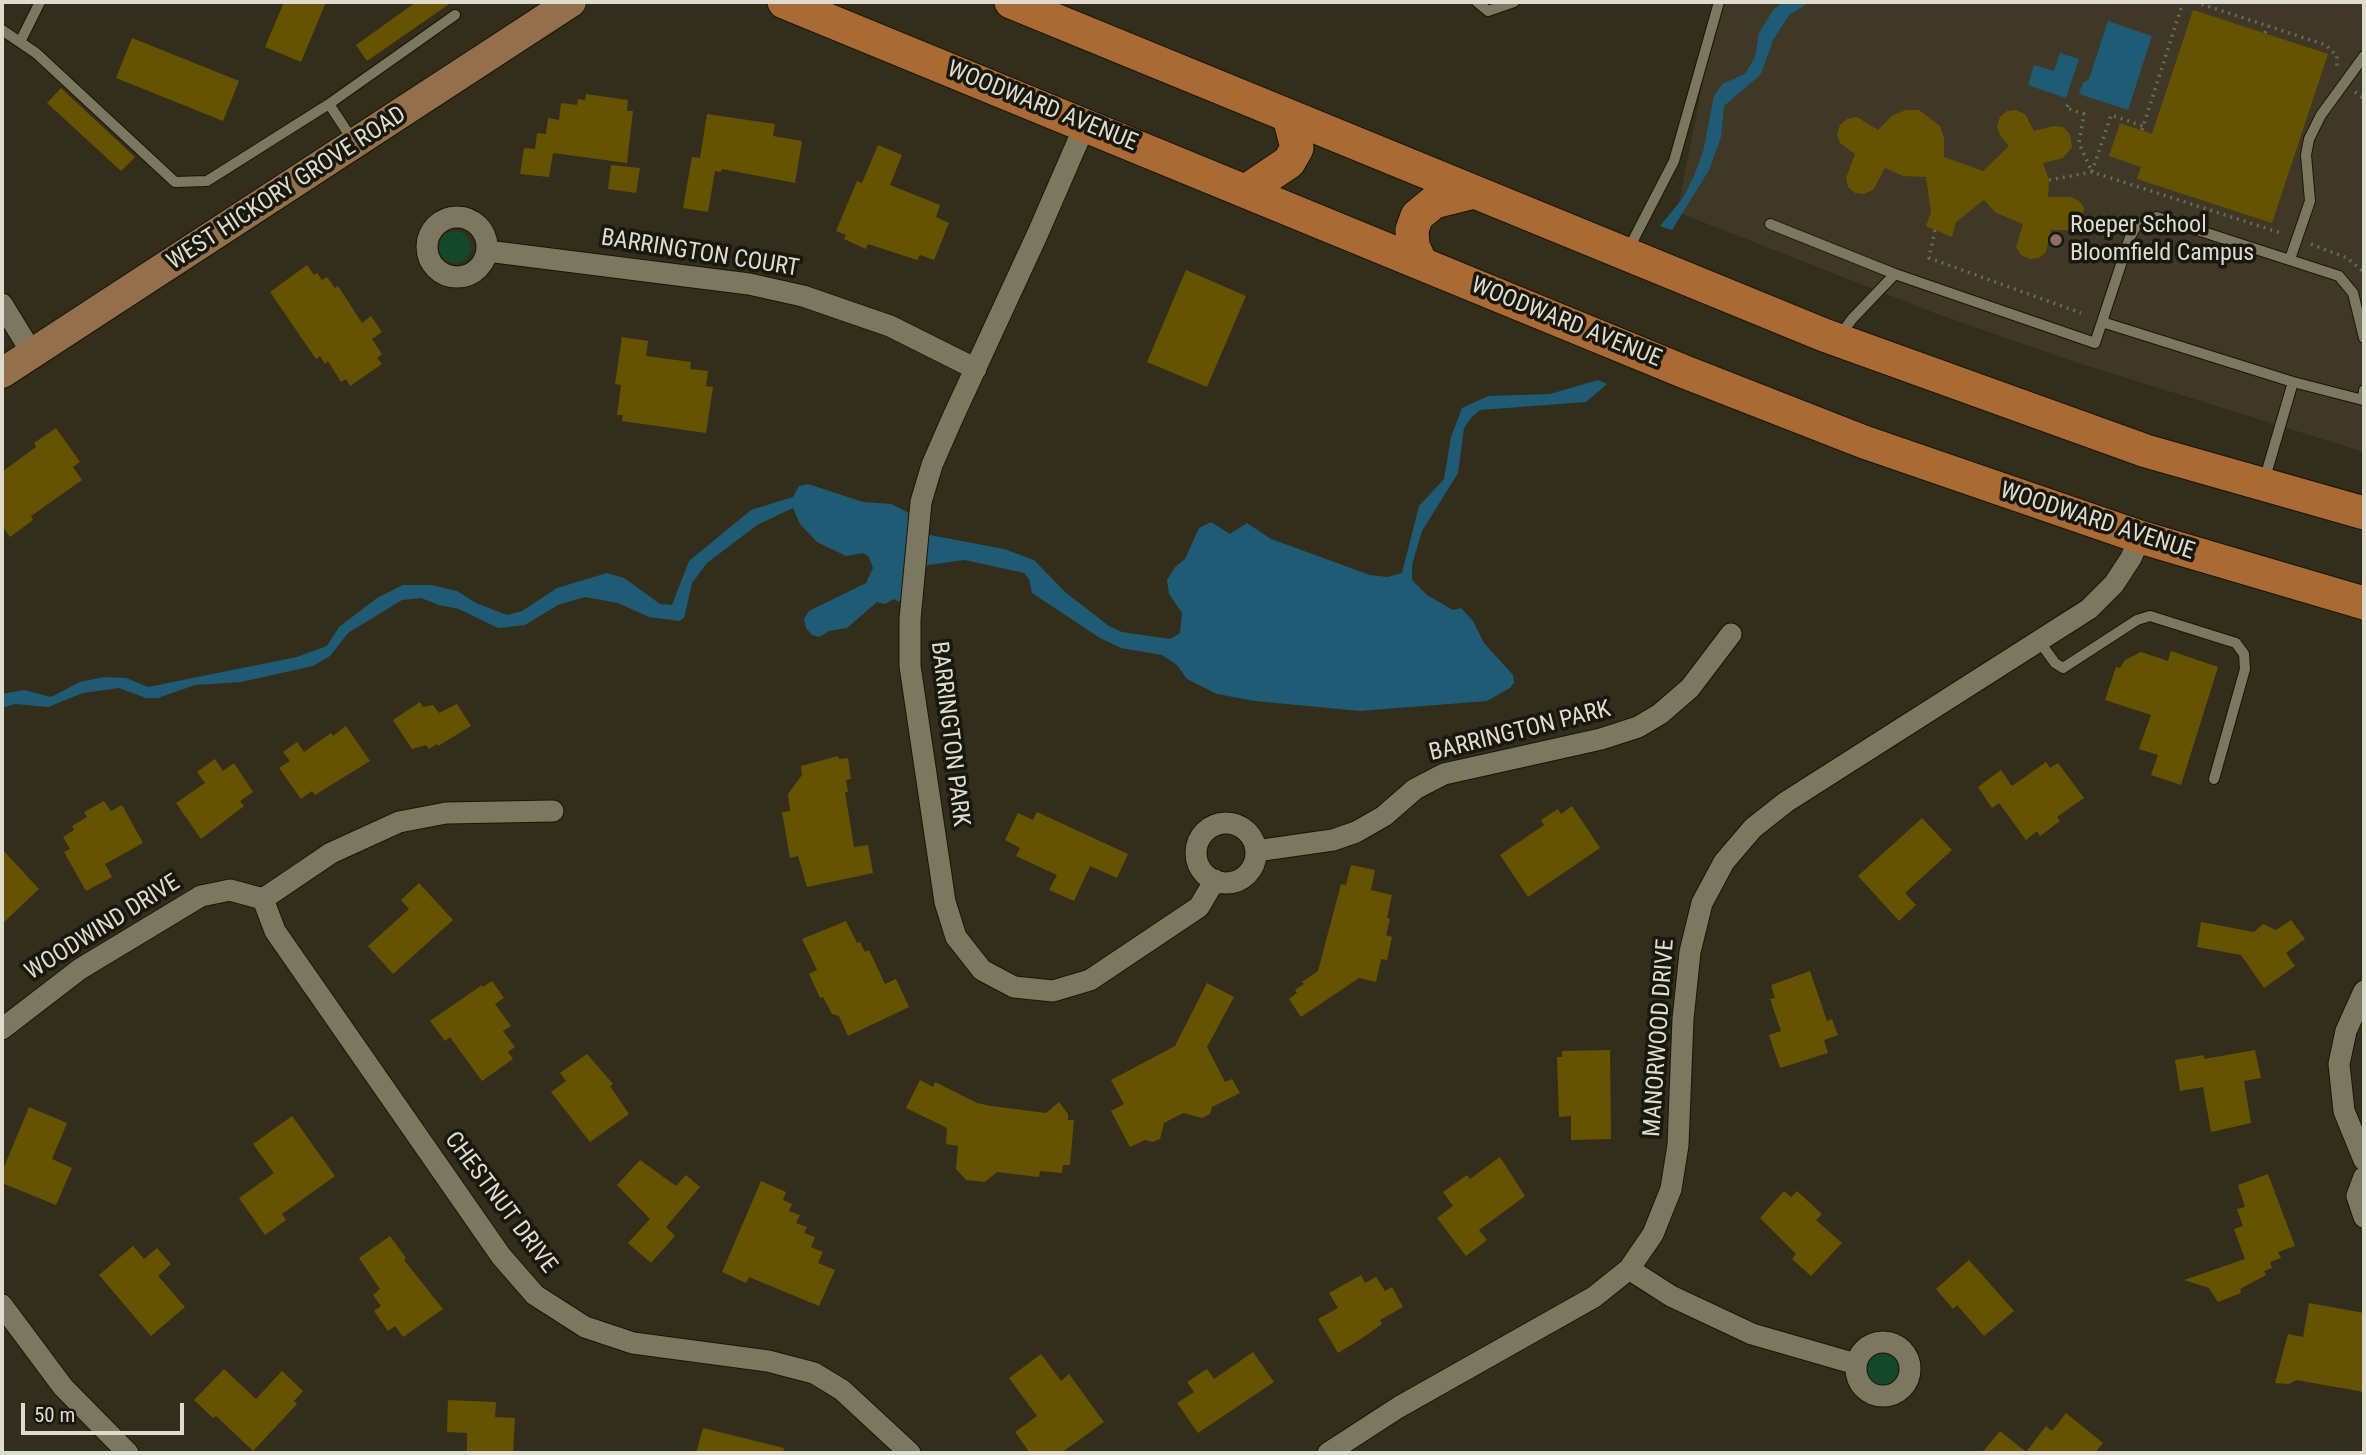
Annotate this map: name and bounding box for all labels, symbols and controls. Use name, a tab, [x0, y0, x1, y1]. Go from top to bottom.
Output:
street label: WOODWARD AVENUE	[943, 56, 1141, 158]
street label: WEST HICKORY GROVE ROAD	[162, 101, 412, 277]
place label: Roeper School Bloomfield Campus	[2070, 212, 2254, 268]
street label: BARRINGTON COURT	[599, 224, 801, 284]
marker: Roeper School Bloomfield Campus	[2048, 232, 2064, 248]
street label: WOODWARD AVENUE	[1467, 272, 1665, 374]
street label: WOODWARD AVENUE	[1996, 477, 2198, 567]
street label: BARRINGTON PARK	[923, 640, 975, 828]
street label: BARRINGTON PARK	[1426, 696, 1614, 768]
street label: WOODWIND DRIVE	[20, 869, 186, 987]
street label: MANORWOOD DRIVE	[1639, 938, 1681, 1138]
street label: CHESTNUT DRIVE	[437, 1127, 563, 1279]
scale bar	[24, 1388, 187, 1432]
text: 50 m	[34, 1403, 75, 1427]

